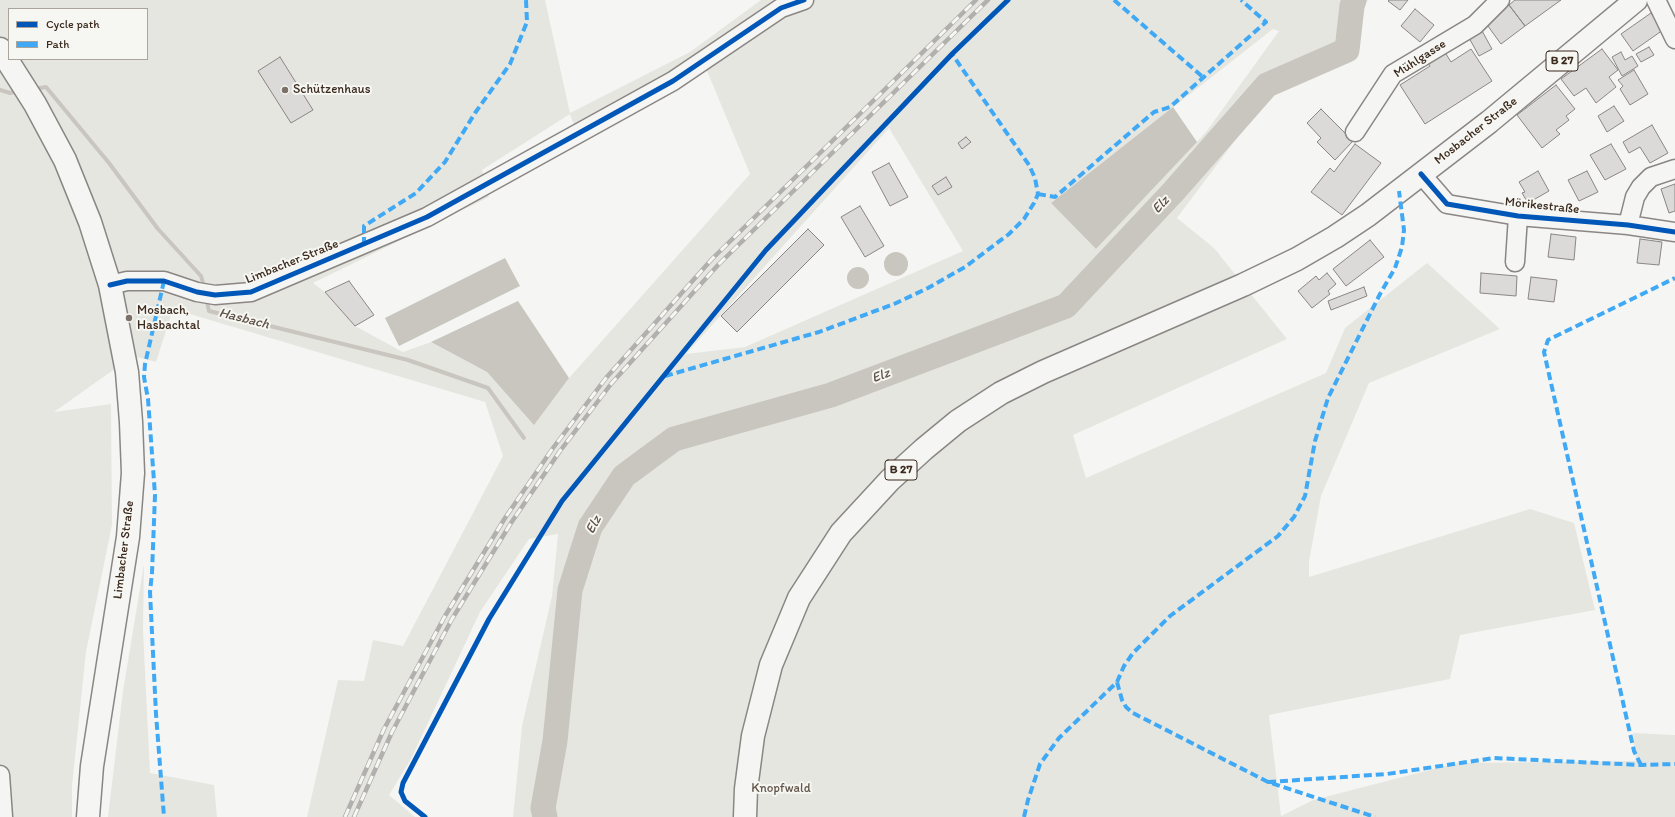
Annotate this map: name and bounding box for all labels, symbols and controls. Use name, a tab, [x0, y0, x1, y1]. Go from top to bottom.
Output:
legend	[8, 8, 148, 60]
text: Cycle path	[46, 17, 100, 31]
street label: Mühlgasse	[1391, 36, 1449, 82]
text: Path	[46, 37, 69, 51]
road number: B 27	[1546, 51, 1578, 71]
place label: Schützenhaus	[293, 82, 371, 98]
marker: Schützenhaus	[280, 85, 290, 95]
street label: Mosbacher Straße	[1431, 94, 1521, 168]
water label: Elz	[1149, 193, 1173, 217]
street label: Mörikestraße	[1504, 194, 1580, 218]
street label: Limbacher Straße	[243, 236, 341, 288]
place label: Mosbach, Hasbachtal	[137, 303, 200, 334]
water label: Hasbach	[217, 305, 271, 333]
marker: Mosbach, Hasbachtal	[124, 313, 134, 323]
water label: Elz	[870, 365, 892, 387]
road number: B 27	[885, 460, 917, 480]
street label: Limbacher Straße	[110, 500, 138, 600]
water label: Elz	[582, 513, 606, 537]
park label: Knopfwald	[751, 781, 811, 797]

